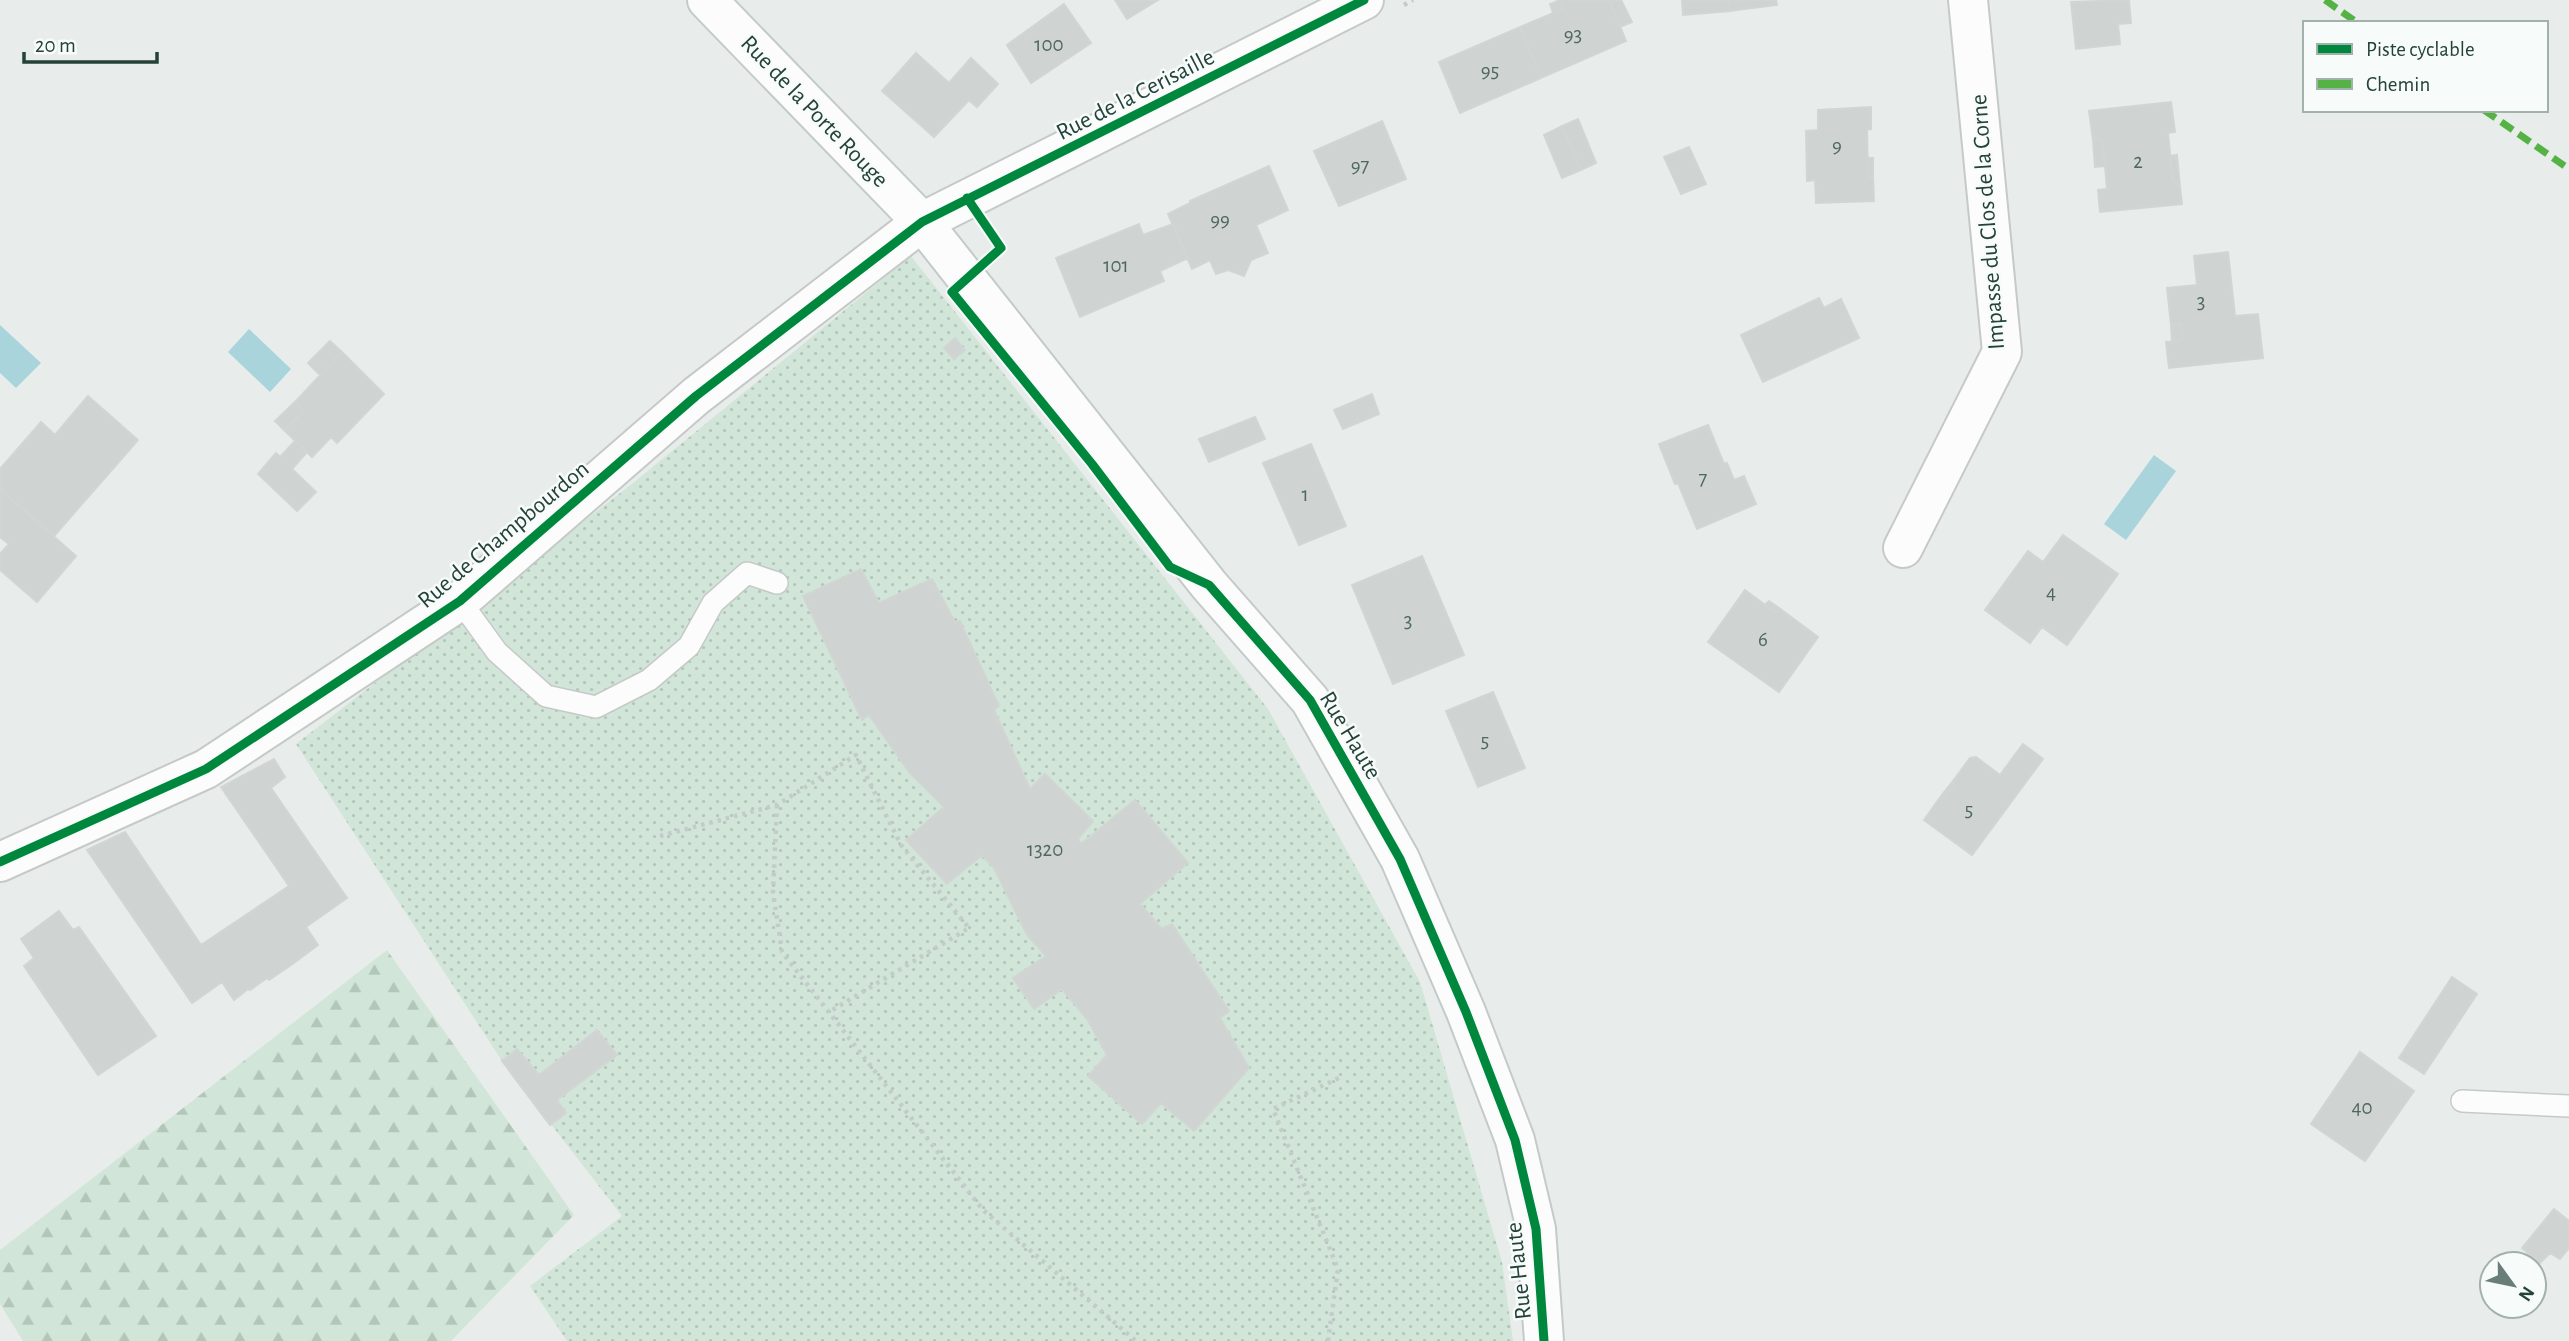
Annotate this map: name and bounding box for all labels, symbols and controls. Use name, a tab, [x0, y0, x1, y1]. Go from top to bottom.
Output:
scale bar	[24, 21, 158, 65]
legend	[2303, 21, 2548, 112]
house number: 93	[1564, 24, 1582, 45]
street label: Rue de la Porte Rouge	[736, 31, 893, 192]
house number: 100	[1034, 34, 1064, 55]
text: 20 m	[35, 35, 76, 56]
text: Piste cyclable	[2366, 39, 2475, 60]
street label: Rue de la Cerisaille	[1053, 45, 1218, 145]
house number: 95	[1481, 60, 1499, 81]
text: Chemin	[2366, 74, 2430, 95]
street label: Impasse du Clos de la Corne	[1967, 93, 2009, 351]
house number: 9	[1832, 135, 1842, 156]
house number: 2	[2133, 151, 2143, 172]
house number: 97	[1351, 155, 1370, 176]
house number: 99	[1210, 209, 1230, 230]
house number: 101	[1103, 255, 1129, 276]
house number: 3	[2197, 291, 2205, 312]
street label: Rue de Champbourdon	[414, 456, 594, 613]
house number: 7	[1699, 468, 1708, 489]
house number: 1	[1301, 484, 1309, 505]
house number: 4	[2046, 582, 2056, 603]
house number: 3	[1404, 610, 1412, 631]
house number: 6	[1758, 629, 1768, 650]
street label: Rue Haute	[1315, 687, 1386, 784]
house number: 5	[1481, 730, 1489, 751]
house number: 5	[1965, 799, 1973, 820]
house number: 1320	[1027, 839, 1063, 860]
house number: 40	[2351, 1097, 2373, 1118]
street label: Rue Haute	[1502, 1221, 1536, 1321]
north arrow	[2478, 1250, 2548, 1320]
text: N	[2514, 1283, 2538, 1304]

